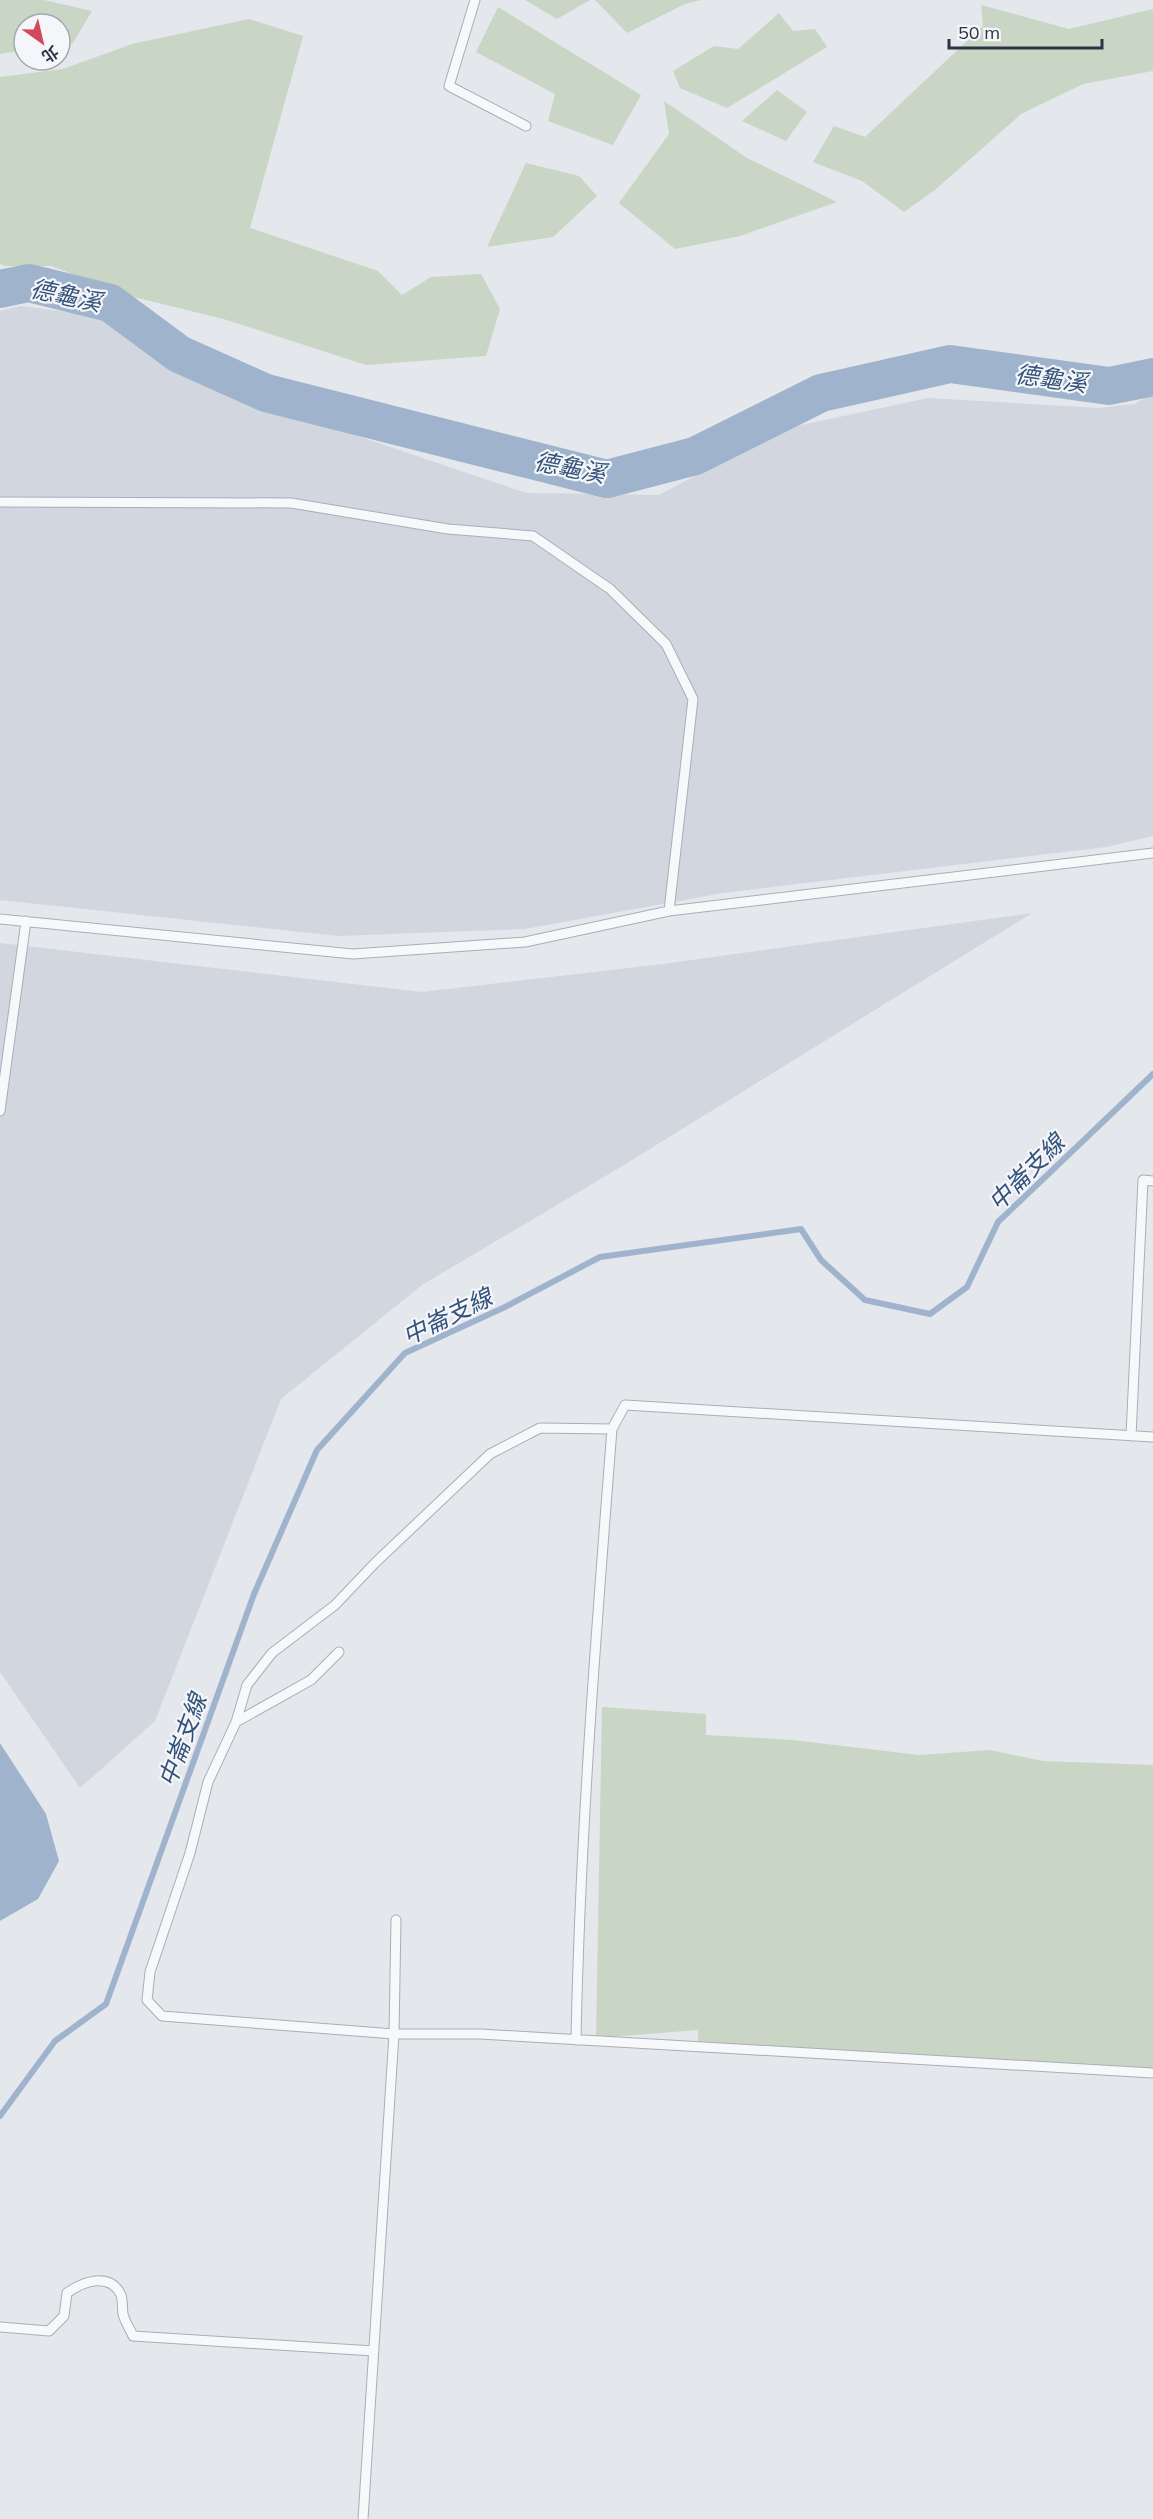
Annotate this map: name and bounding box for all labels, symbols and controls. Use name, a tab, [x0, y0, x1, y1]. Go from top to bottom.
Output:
north arrow	[12, 12, 72, 72]
scale bar	[949, 12, 1102, 50]
text: 50 m	[958, 21, 1000, 44]
text: 北	[38, 42, 63, 67]
water label: 德龜溪	[28, 273, 107, 318]
water label: 德龜溪	[1013, 358, 1092, 398]
water label: 德龜溪	[532, 445, 611, 489]
water label: 中崙支線	[981, 1125, 1073, 1217]
water label: 中崙支線	[397, 1280, 499, 1351]
water label: 中崙支線	[151, 1687, 214, 1790]

